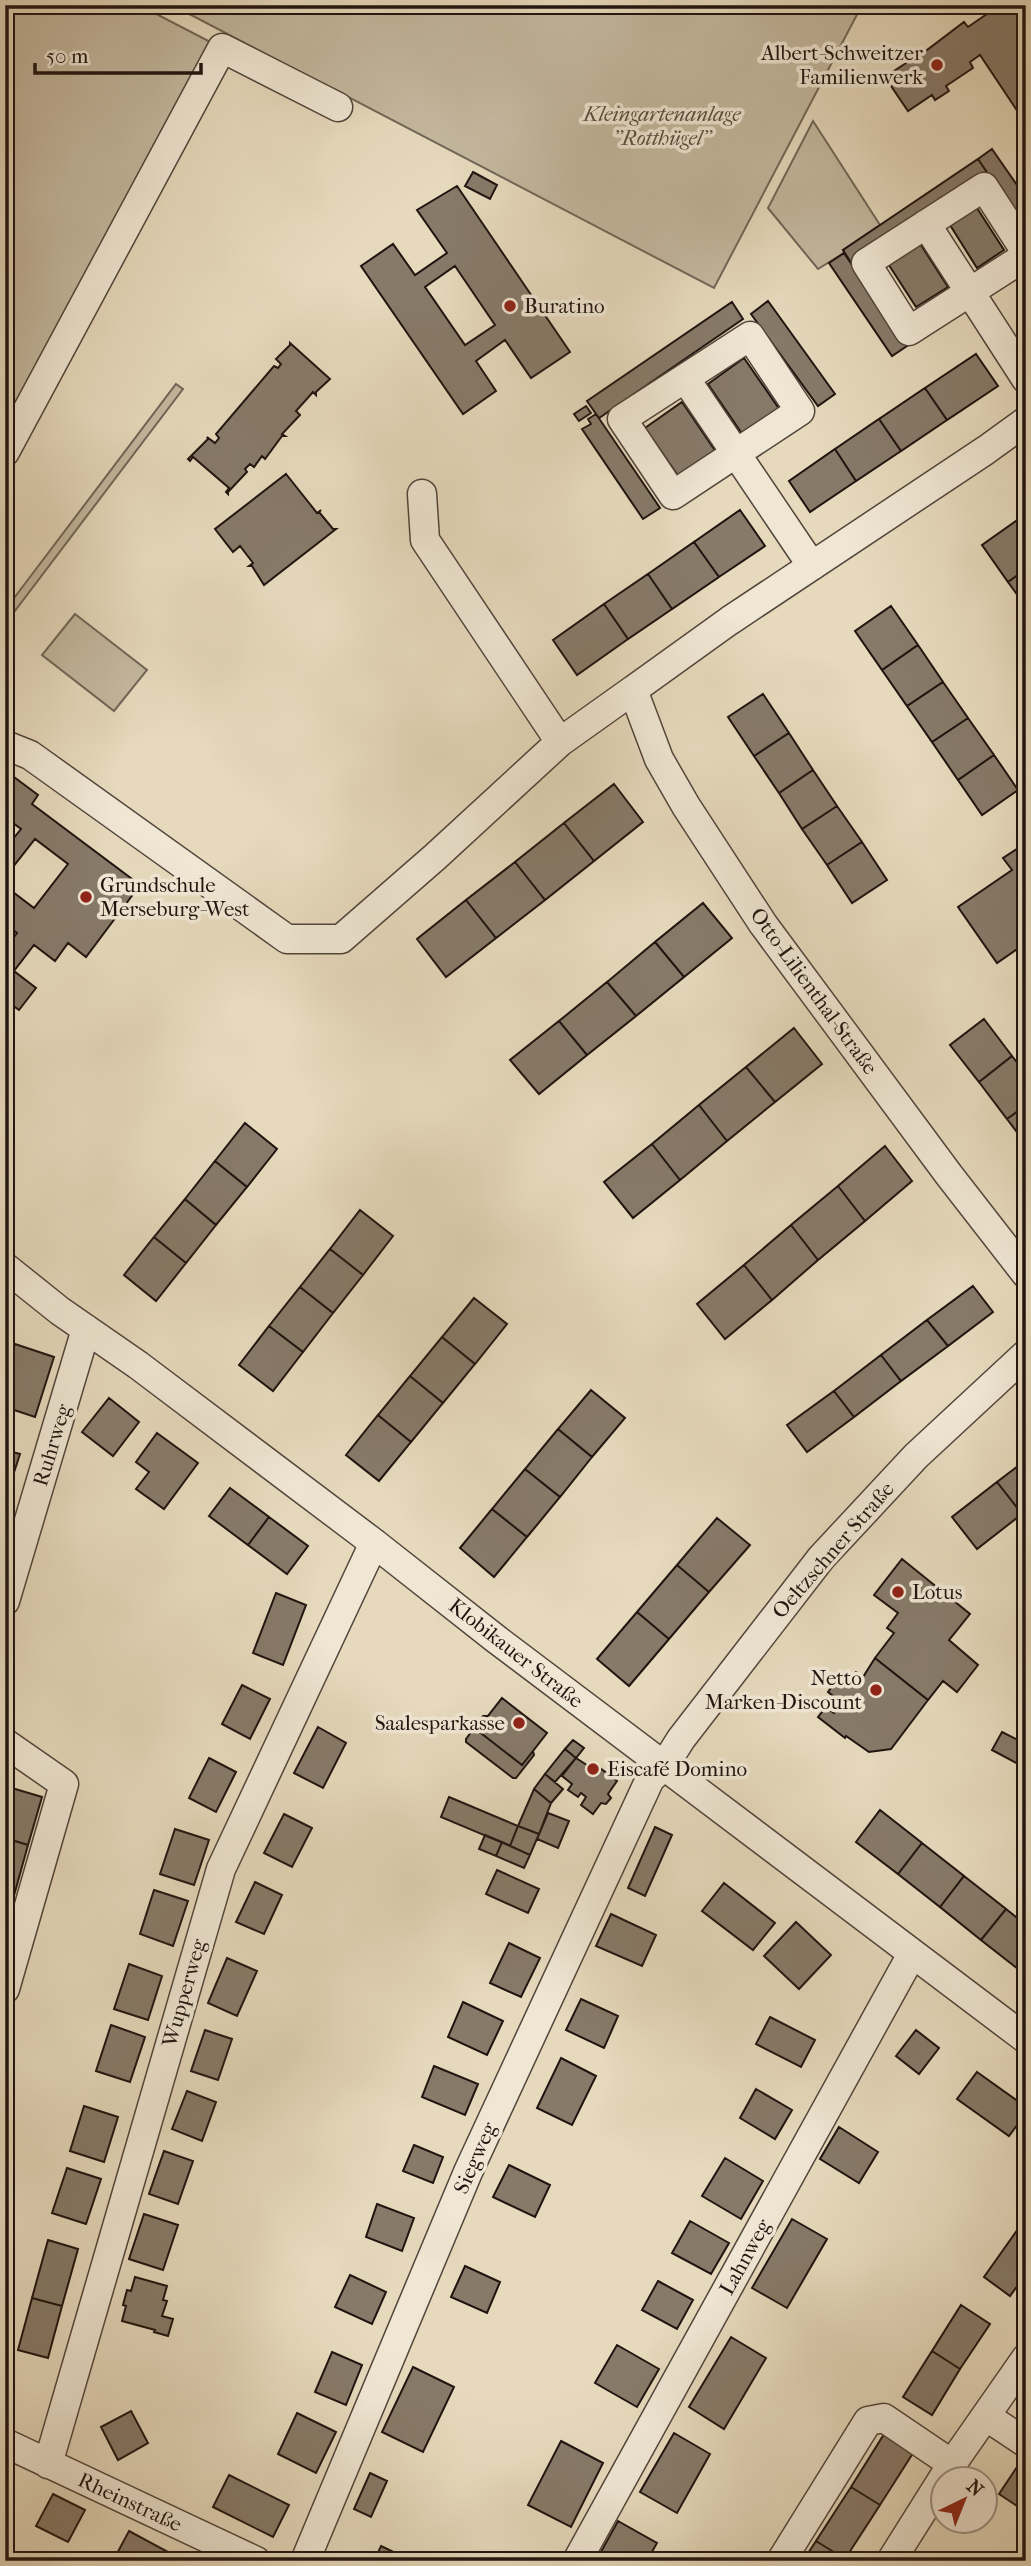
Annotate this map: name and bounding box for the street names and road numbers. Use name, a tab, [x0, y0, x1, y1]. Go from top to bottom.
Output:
street label: Otto-Lilienthal-Straße	[746, 903, 882, 1079]
street label: Ruhrweg	[28, 1400, 76, 1489]
street label: Oeltzschner Straße	[767, 1477, 899, 1623]
street label: Klobikauer Straße	[444, 1593, 588, 1713]
street label: Wupperweg	[157, 1936, 211, 2051]
street label: Siegweg	[449, 2118, 502, 2197]
street label: Lahnweg	[714, 2214, 776, 2299]
street label: Rheinstraße	[74, 2468, 186, 2536]

